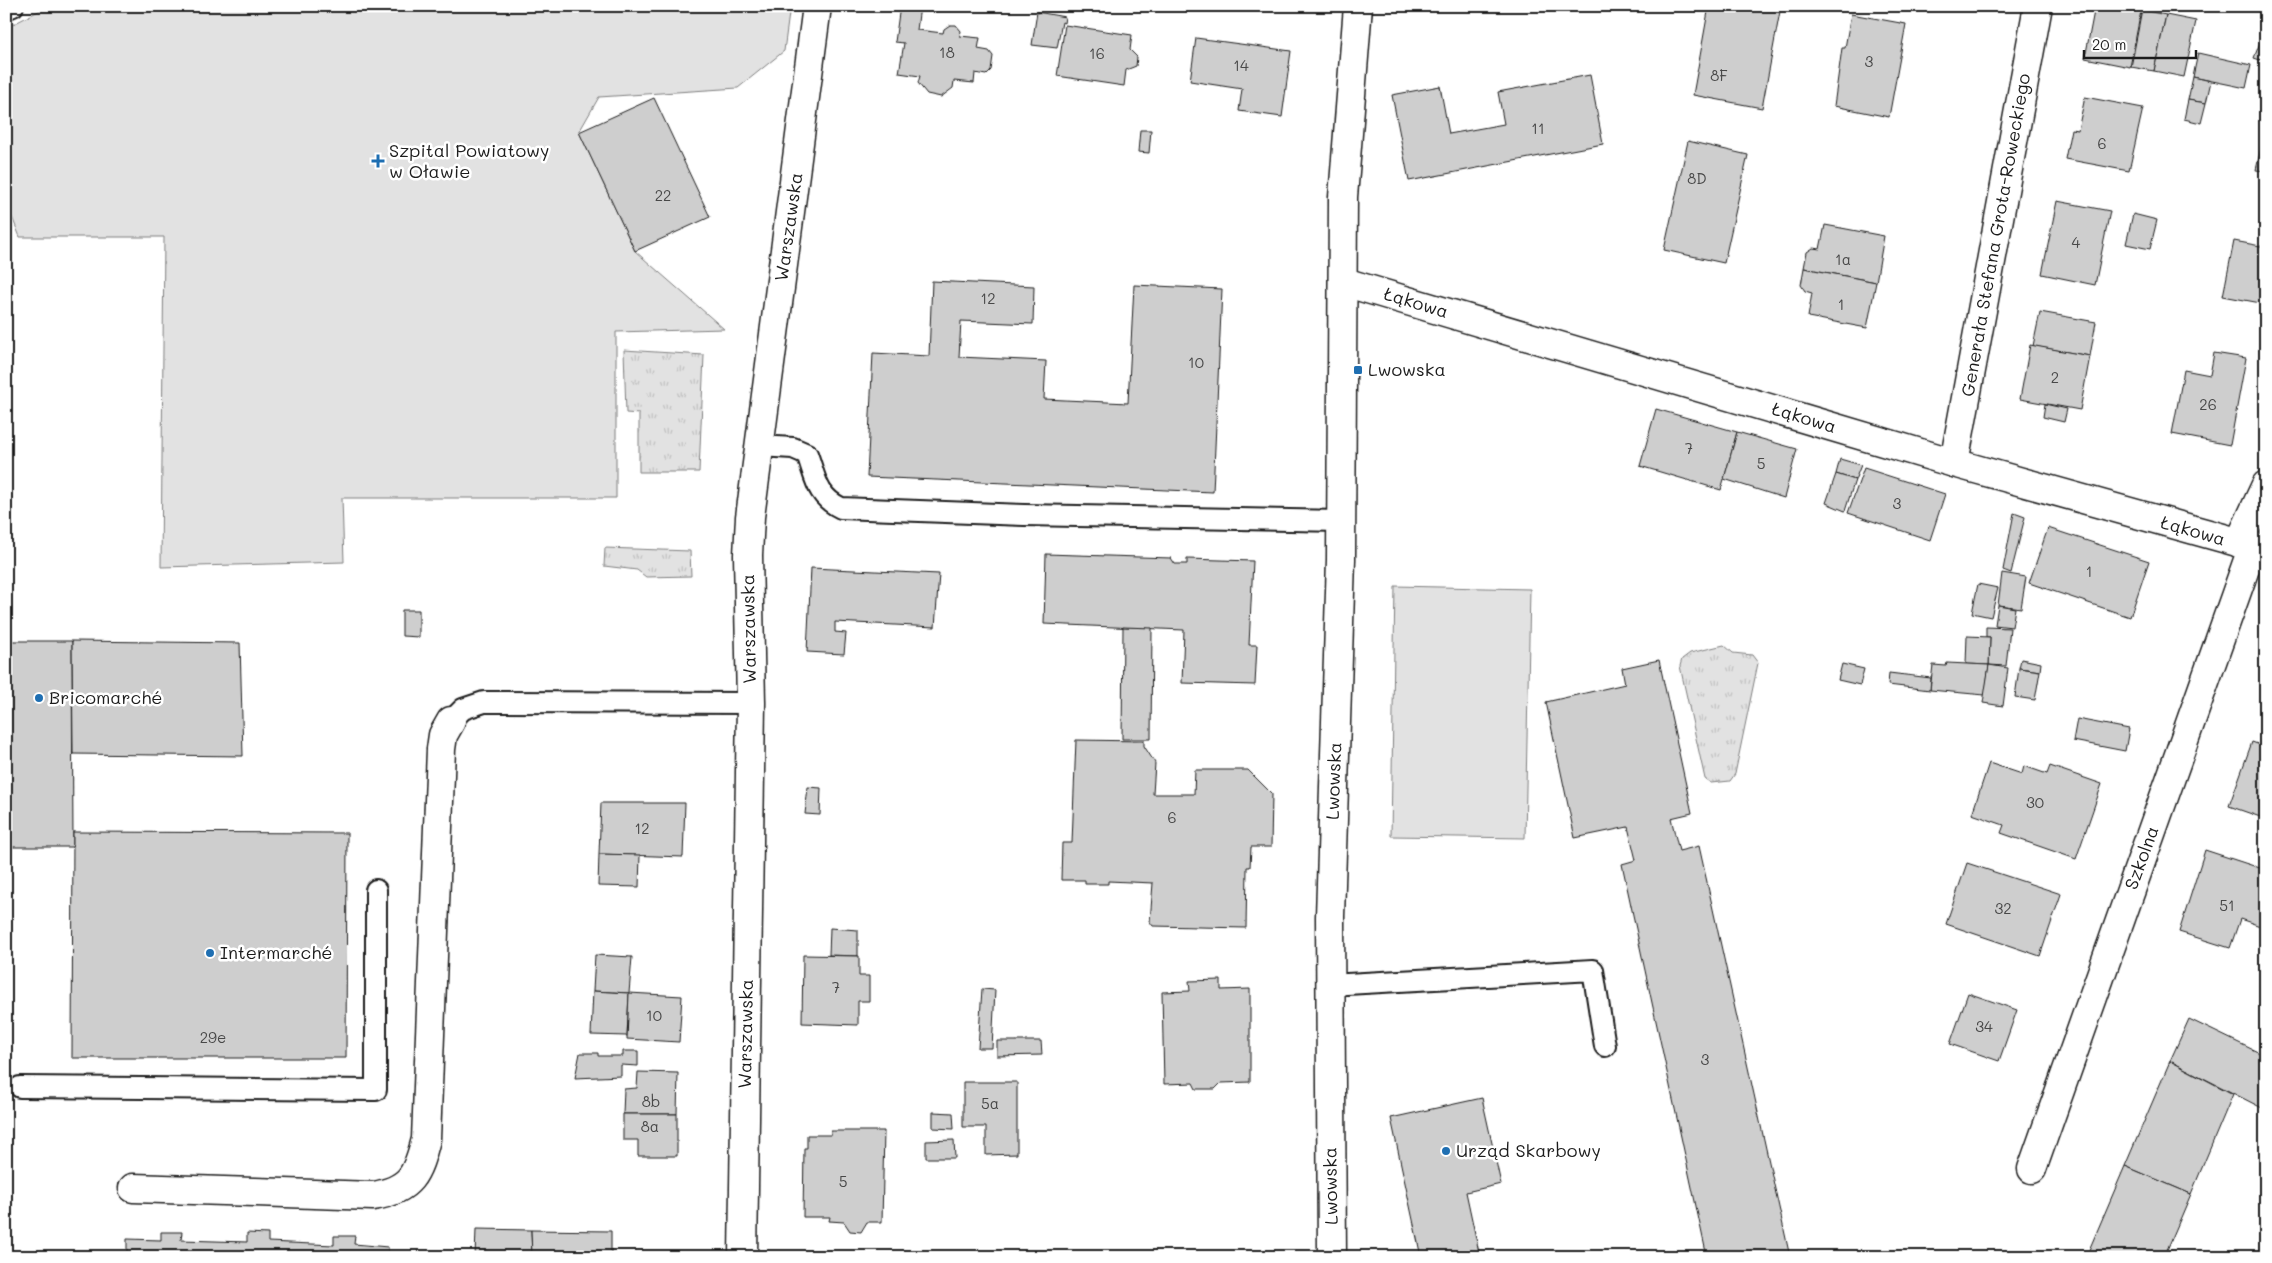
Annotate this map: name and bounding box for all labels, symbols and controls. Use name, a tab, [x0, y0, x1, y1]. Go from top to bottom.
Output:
scale bar	[2084, 28, 2197, 60]
text: 20 m	[2092, 34, 2126, 54]
house number: 18	[939, 42, 955, 62]
house number: 16	[1089, 43, 1105, 63]
house number: 3	[1865, 51, 1874, 71]
house number: 14	[1233, 55, 1249, 75]
house number: 8F	[1710, 65, 1728, 85]
street label: Generała Stefana Grota-Roweckiego	[1955, 71, 2035, 398]
house number: 11	[1531, 118, 1545, 138]
house number: 6	[2097, 133, 2107, 153]
place label: Szpital Powiatowy w Oławie	[389, 138, 550, 183]
marker: Szpital Powiatowy w Oławie	[371, 154, 385, 168]
house number: 8D	[1687, 168, 1707, 188]
street label: Warszawska	[769, 171, 808, 283]
house number: 22	[655, 185, 671, 205]
house number: 4	[2072, 232, 2081, 252]
house number: 1a	[1835, 249, 1851, 269]
street label: Łąkowa	[1381, 281, 1451, 323]
house number: 12	[980, 288, 996, 308]
house number: 1	[1838, 294, 1844, 314]
house number: 10	[1188, 352, 1204, 372]
place label: Lwowska	[1368, 357, 1446, 381]
marker: Lwowska	[1352, 364, 1364, 376]
house number: 2	[2051, 367, 2059, 387]
house number: 26	[2199, 394, 2217, 414]
street label: Łąkowa	[1769, 396, 1839, 438]
house number: 7	[1685, 438, 1693, 458]
house number: 5	[1757, 453, 1765, 473]
house number: 3	[1893, 493, 1902, 513]
street label: Łąkowa	[2158, 509, 2228, 551]
house number: 1	[2086, 561, 2092, 581]
street label: Warszawska	[735, 574, 761, 684]
place label: Bricomarché	[49, 685, 162, 709]
marker: Bricomarché	[33, 692, 45, 704]
street label: Lwowska	[1320, 742, 1346, 820]
house number: 30	[2026, 792, 2044, 812]
house number: 6	[1167, 807, 1177, 827]
house number: 12	[634, 818, 650, 838]
street label: Szkolna	[2118, 823, 2164, 893]
house number: 51	[2219, 895, 2235, 915]
house number: 32	[1994, 898, 2012, 918]
place label: Intermarché	[220, 940, 332, 964]
marker: Intermarché	[204, 947, 216, 959]
house number: 7	[832, 977, 840, 997]
street label: Warszawska	[732, 979, 758, 1089]
house number: 10	[646, 1005, 662, 1025]
house number: 34	[1975, 1016, 1993, 1036]
house number: 29e	[200, 1027, 226, 1047]
house number: 3	[1701, 1049, 1710, 1069]
house number: 8b	[642, 1091, 660, 1111]
house number: 5a	[981, 1093, 999, 1113]
house number: 8a	[641, 1116, 659, 1136]
place label: Urząd Skarbowy	[1456, 1138, 1601, 1162]
marker: Urząd Skarbowy	[1440, 1145, 1452, 1157]
street label: Lwowska	[1317, 1147, 1343, 1225]
house number: 5	[839, 1171, 847, 1191]

